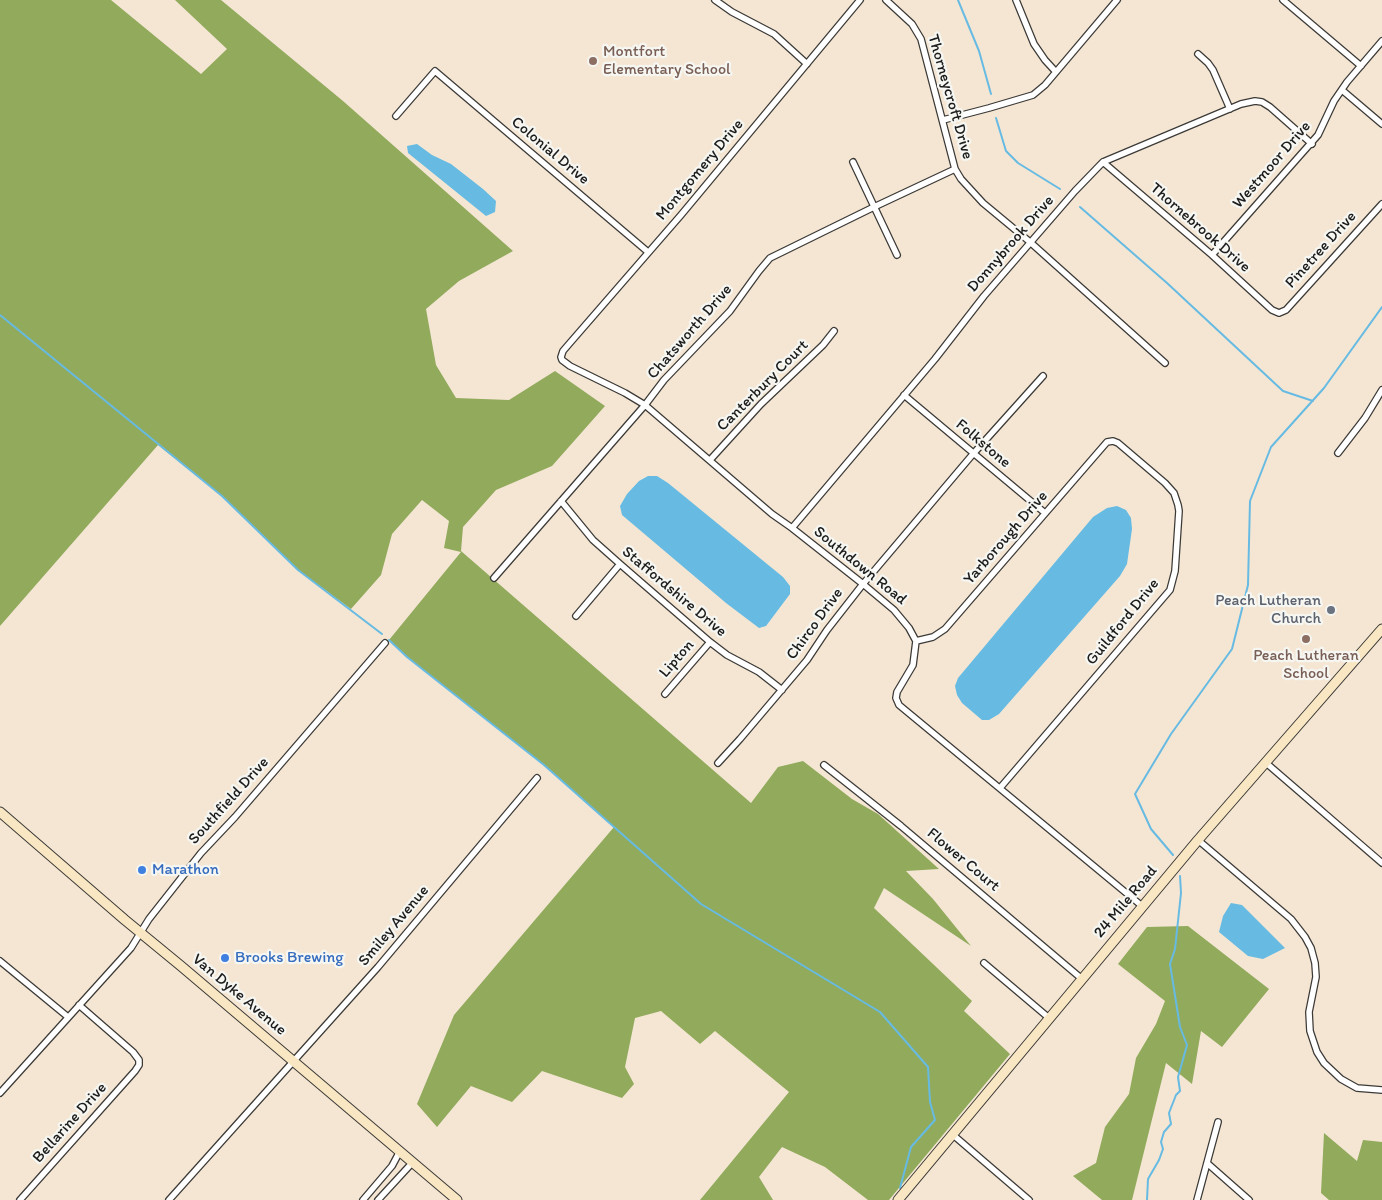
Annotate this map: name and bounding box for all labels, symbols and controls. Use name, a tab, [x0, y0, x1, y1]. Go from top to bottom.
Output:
street label: Thorneycroft Drive	[923, 32, 977, 162]
place label: Montfort Elementary School	[603, 42, 731, 80]
marker: Montfort Elementary School	[587, 55, 599, 67]
street label: Colonial Drive	[507, 113, 593, 189]
street label: Montgomery Drive	[652, 115, 748, 225]
street label: Westmoor Drive	[1229, 117, 1315, 213]
street label: Thornebrook Drive	[1146, 179, 1254, 277]
street label: Donnybrook Drive	[964, 191, 1058, 297]
street label: Pinetree Drive	[1281, 207, 1361, 293]
street label: Chatsworth Drive	[643, 281, 737, 383]
street label: Canterbury Court	[713, 336, 813, 436]
street label: Folkstone	[951, 415, 1015, 473]
street label: Yarborough Drive	[960, 487, 1052, 589]
street label: Southdown Road	[809, 523, 911, 609]
street label: Staffordshire Drive	[618, 543, 730, 641]
street label: Guildford Drive	[1082, 575, 1164, 669]
street label: Chirco Drive	[782, 584, 848, 664]
place label: Peach Lutheran Church	[1215, 591, 1321, 629]
marker: Peach Lutheran Church	[1325, 604, 1337, 616]
marker: Peach Lutheran School	[1300, 633, 1312, 645]
street label: Lipton	[655, 636, 699, 682]
place label: Peach Lutheran School	[1253, 646, 1359, 684]
street label: Southfield Drive	[185, 753, 273, 849]
street label: Flower Court	[923, 824, 1003, 896]
place label: Marathon	[152, 860, 219, 880]
street label: 24 Mile Road	[1090, 862, 1162, 942]
marker: Marathon	[136, 864, 148, 876]
street label: Smiley Avenue	[355, 882, 433, 970]
place label: Brooks Brewing	[235, 948, 344, 968]
street label: Van Dyke Avenue	[188, 950, 290, 1040]
marker: Brooks Brewing	[219, 952, 231, 964]
street label: Bellarine Drive	[29, 1079, 111, 1167]

